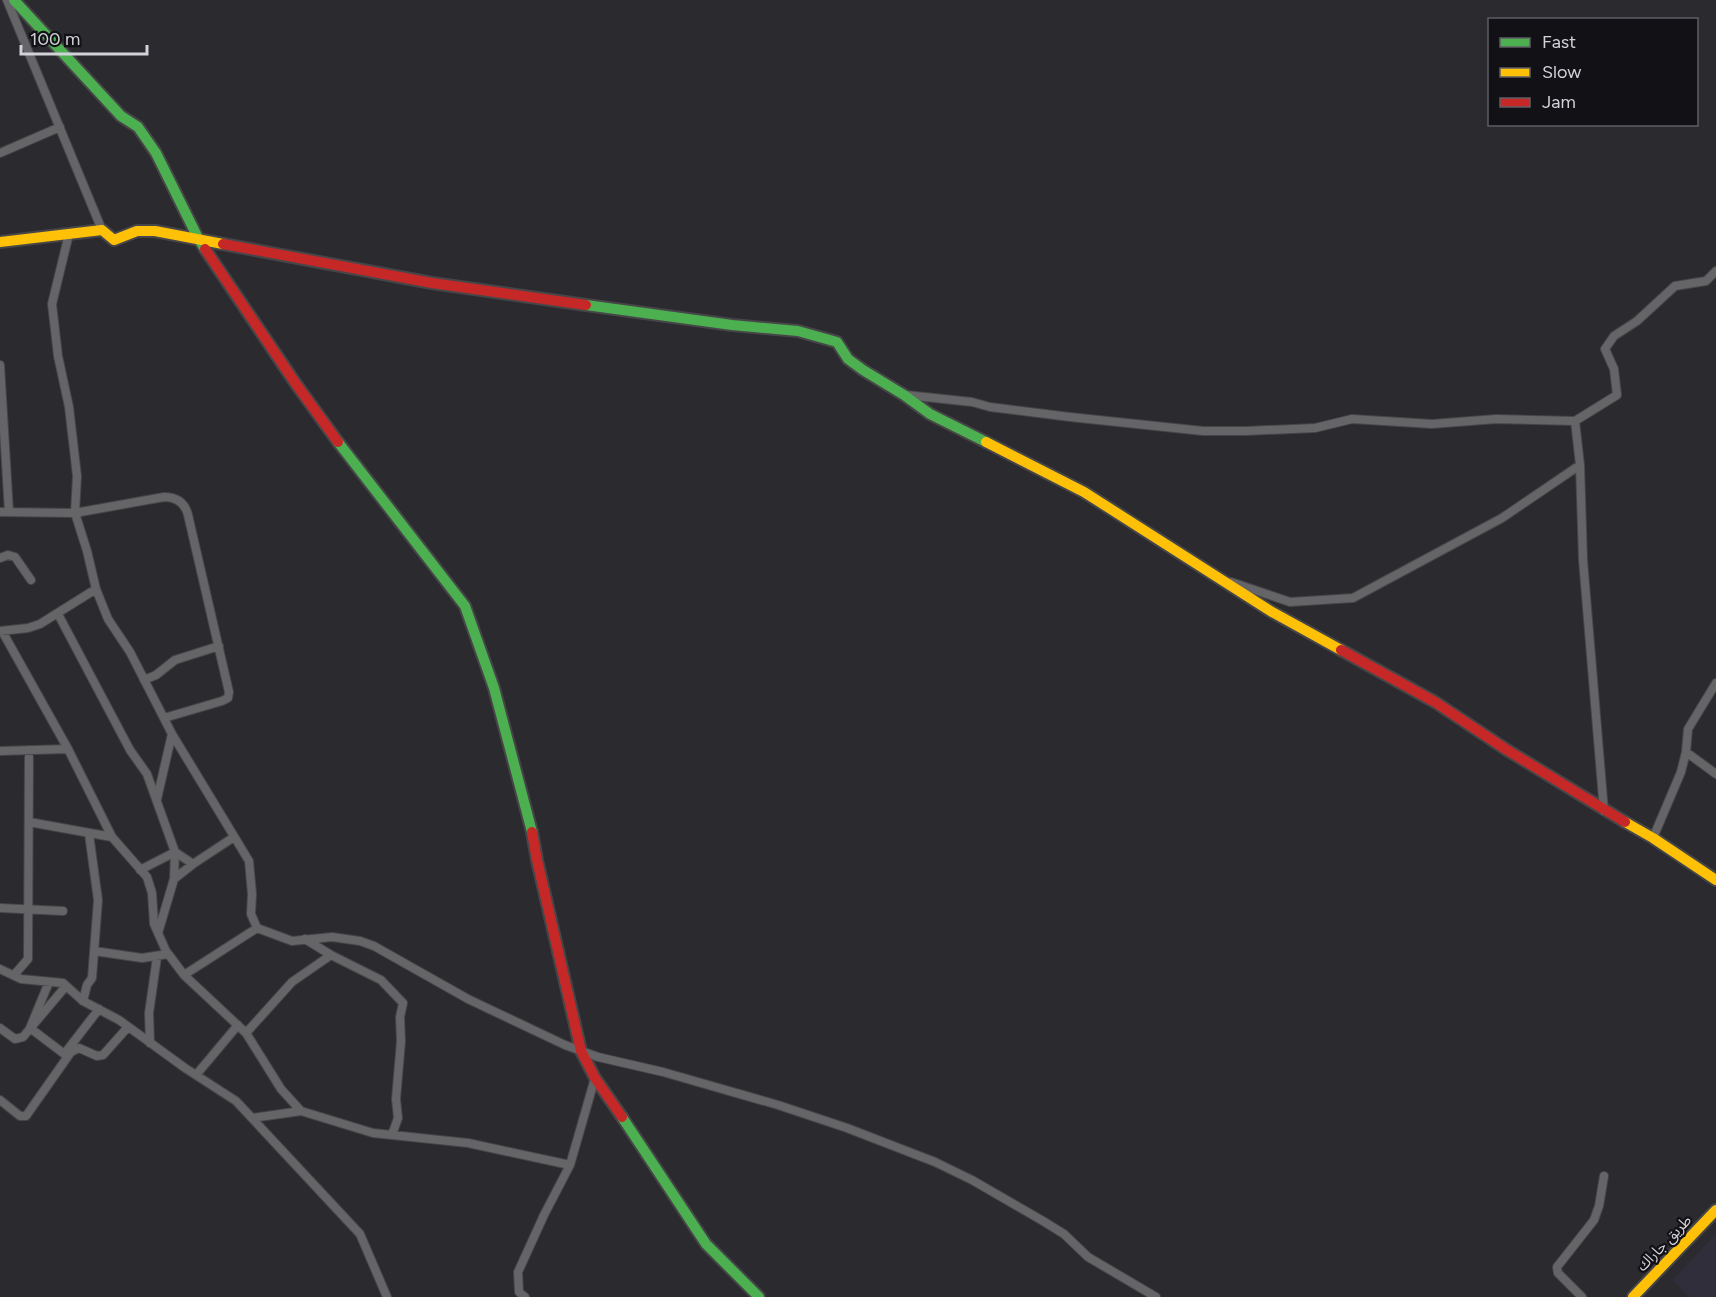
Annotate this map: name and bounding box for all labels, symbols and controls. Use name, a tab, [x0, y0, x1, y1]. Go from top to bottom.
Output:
scale bar	[21, 18, 147, 56]
legend	[1488, 18, 1698, 126]
text: 100 m	[30, 28, 80, 50]
text: Fast	[1542, 31, 1576, 53]
text: Slow	[1542, 61, 1581, 83]
text: Jam	[1542, 91, 1576, 113]
street label: طريق جاراك	[1633, 1211, 1696, 1276]

